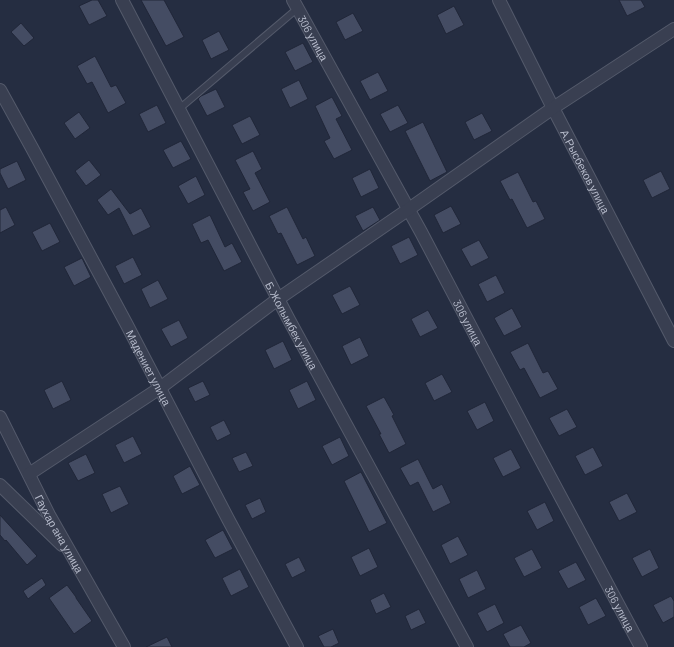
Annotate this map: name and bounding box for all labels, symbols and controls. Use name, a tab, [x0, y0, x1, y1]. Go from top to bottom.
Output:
street label: 306 улица	[296, 13, 332, 63]
street label: А.Рысбеков улица	[559, 127, 613, 216]
street label: Б.Жолымбек улица	[263, 279, 321, 372]
street label: 306 улица	[451, 297, 486, 348]
street label: Мадениет улица	[124, 327, 175, 408]
street label: Гаухар ана улица	[33, 492, 87, 576]
street label: 306 улица	[603, 583, 638, 634]

